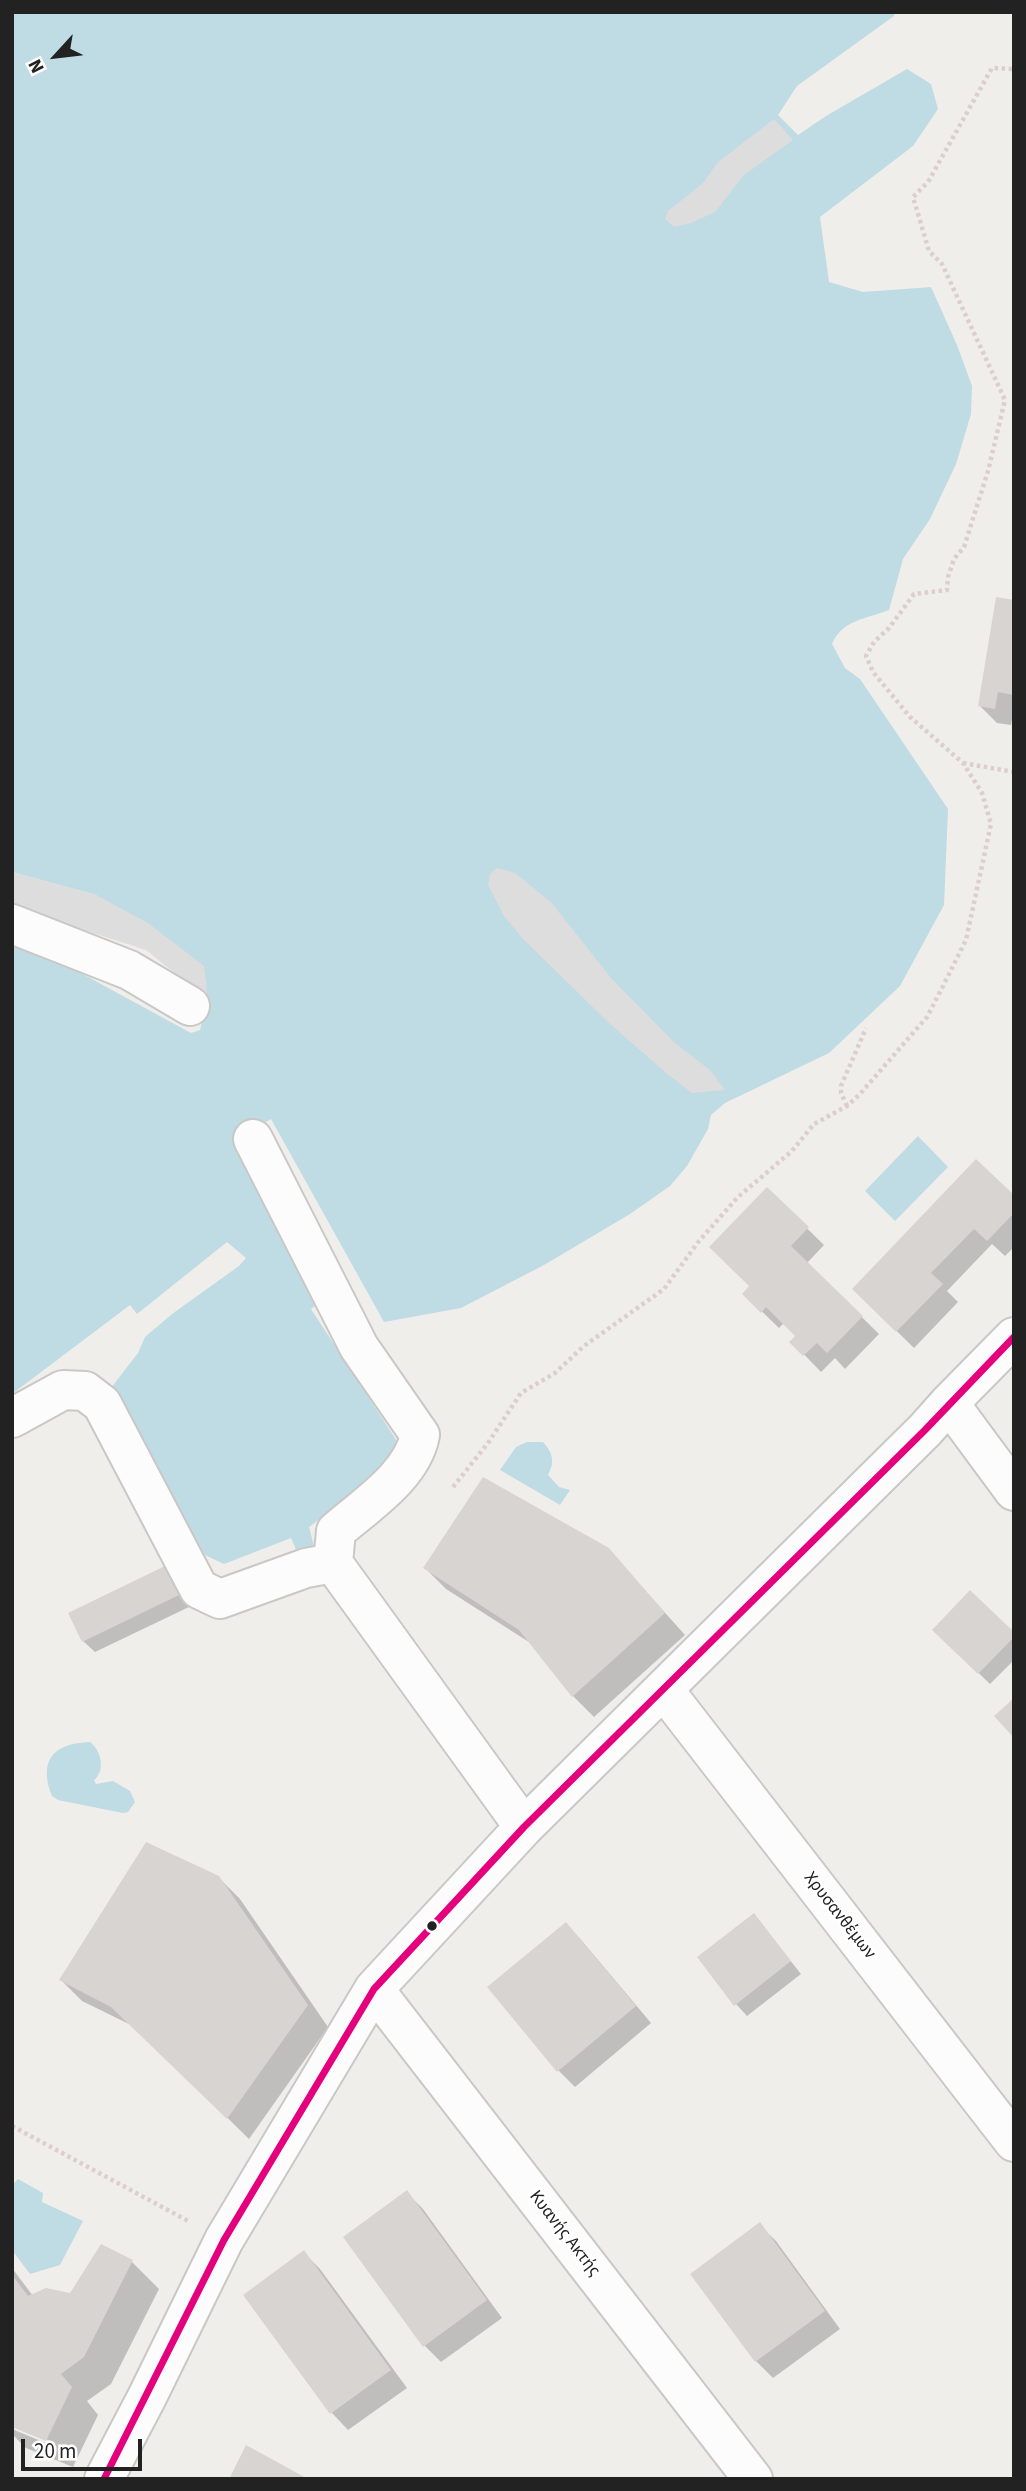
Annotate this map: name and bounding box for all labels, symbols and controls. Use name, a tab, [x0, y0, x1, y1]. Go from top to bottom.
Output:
north arrow	[21, 21, 91, 91]
text: N	[22, 54, 52, 78]
street label: Χρυσανθέμων	[798, 1868, 880, 1964]
unlabelled marker	[425, 1919, 439, 1933]
street label: Κυανής Ακτής	[524, 2187, 604, 2281]
scale bar	[24, 2424, 145, 2468]
text: 20 m	[34, 2436, 76, 2466]

